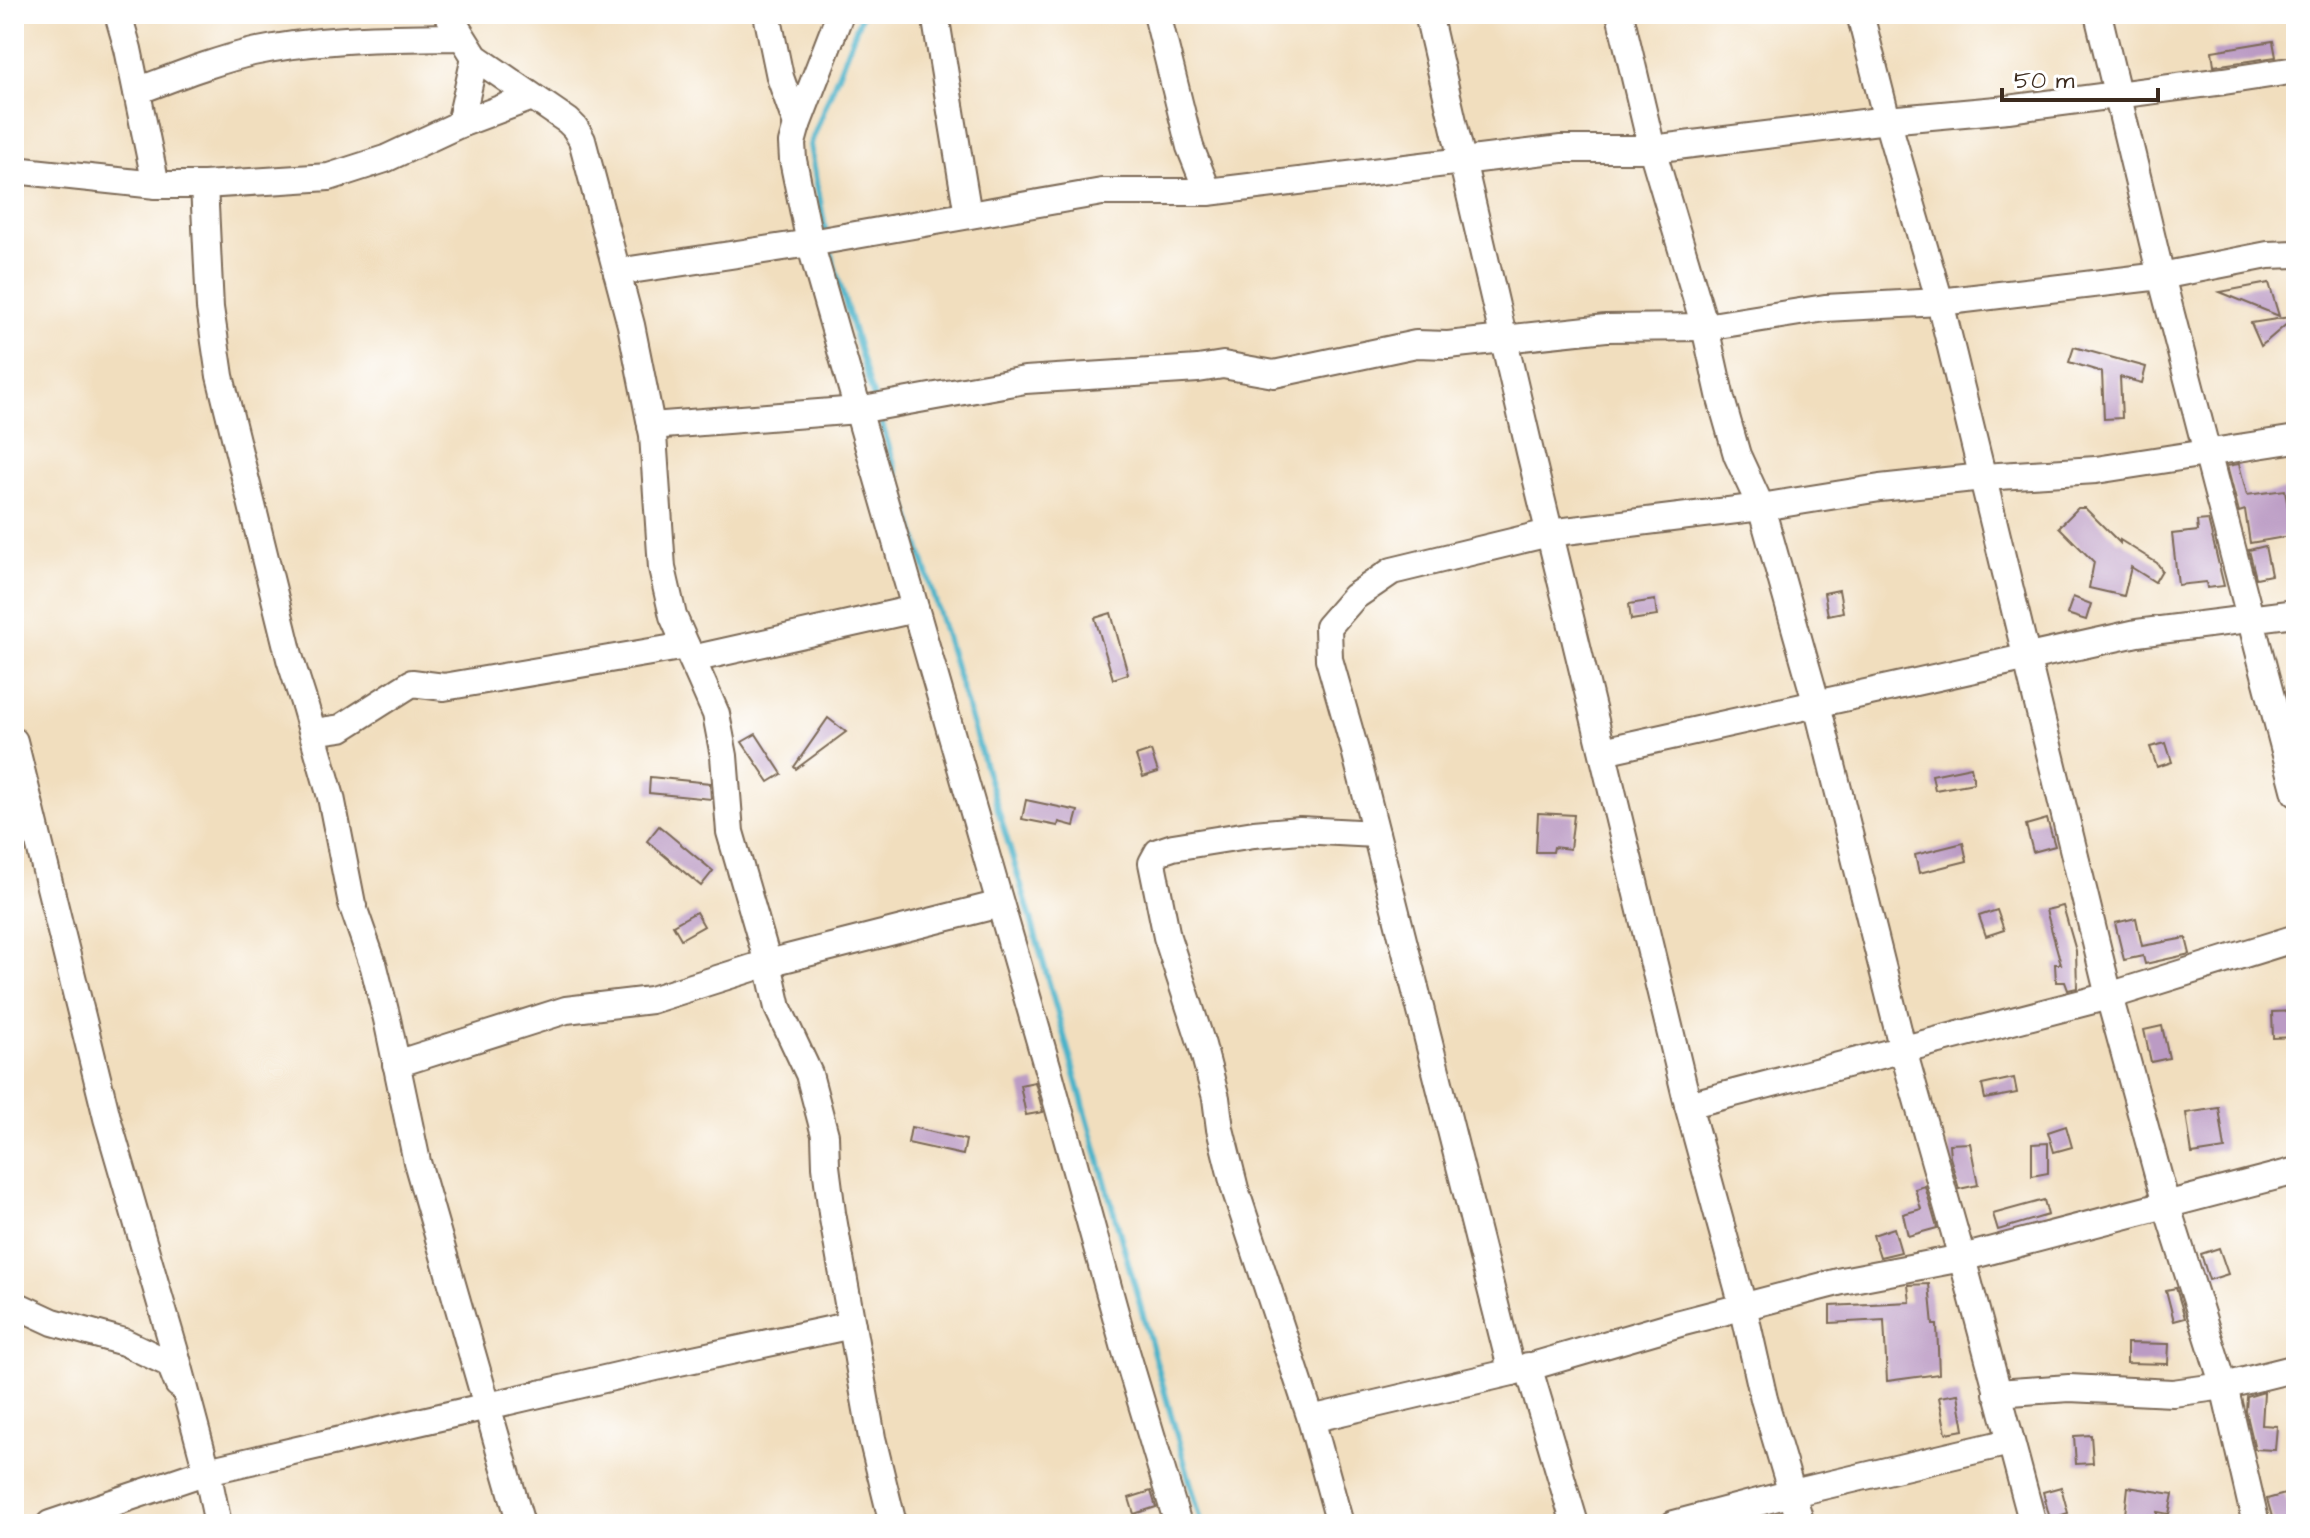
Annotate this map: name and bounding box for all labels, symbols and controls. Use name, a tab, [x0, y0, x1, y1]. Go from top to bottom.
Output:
scale bar	[2002, 52, 2158, 102]
text: 50 m	[2014, 64, 2075, 98]

